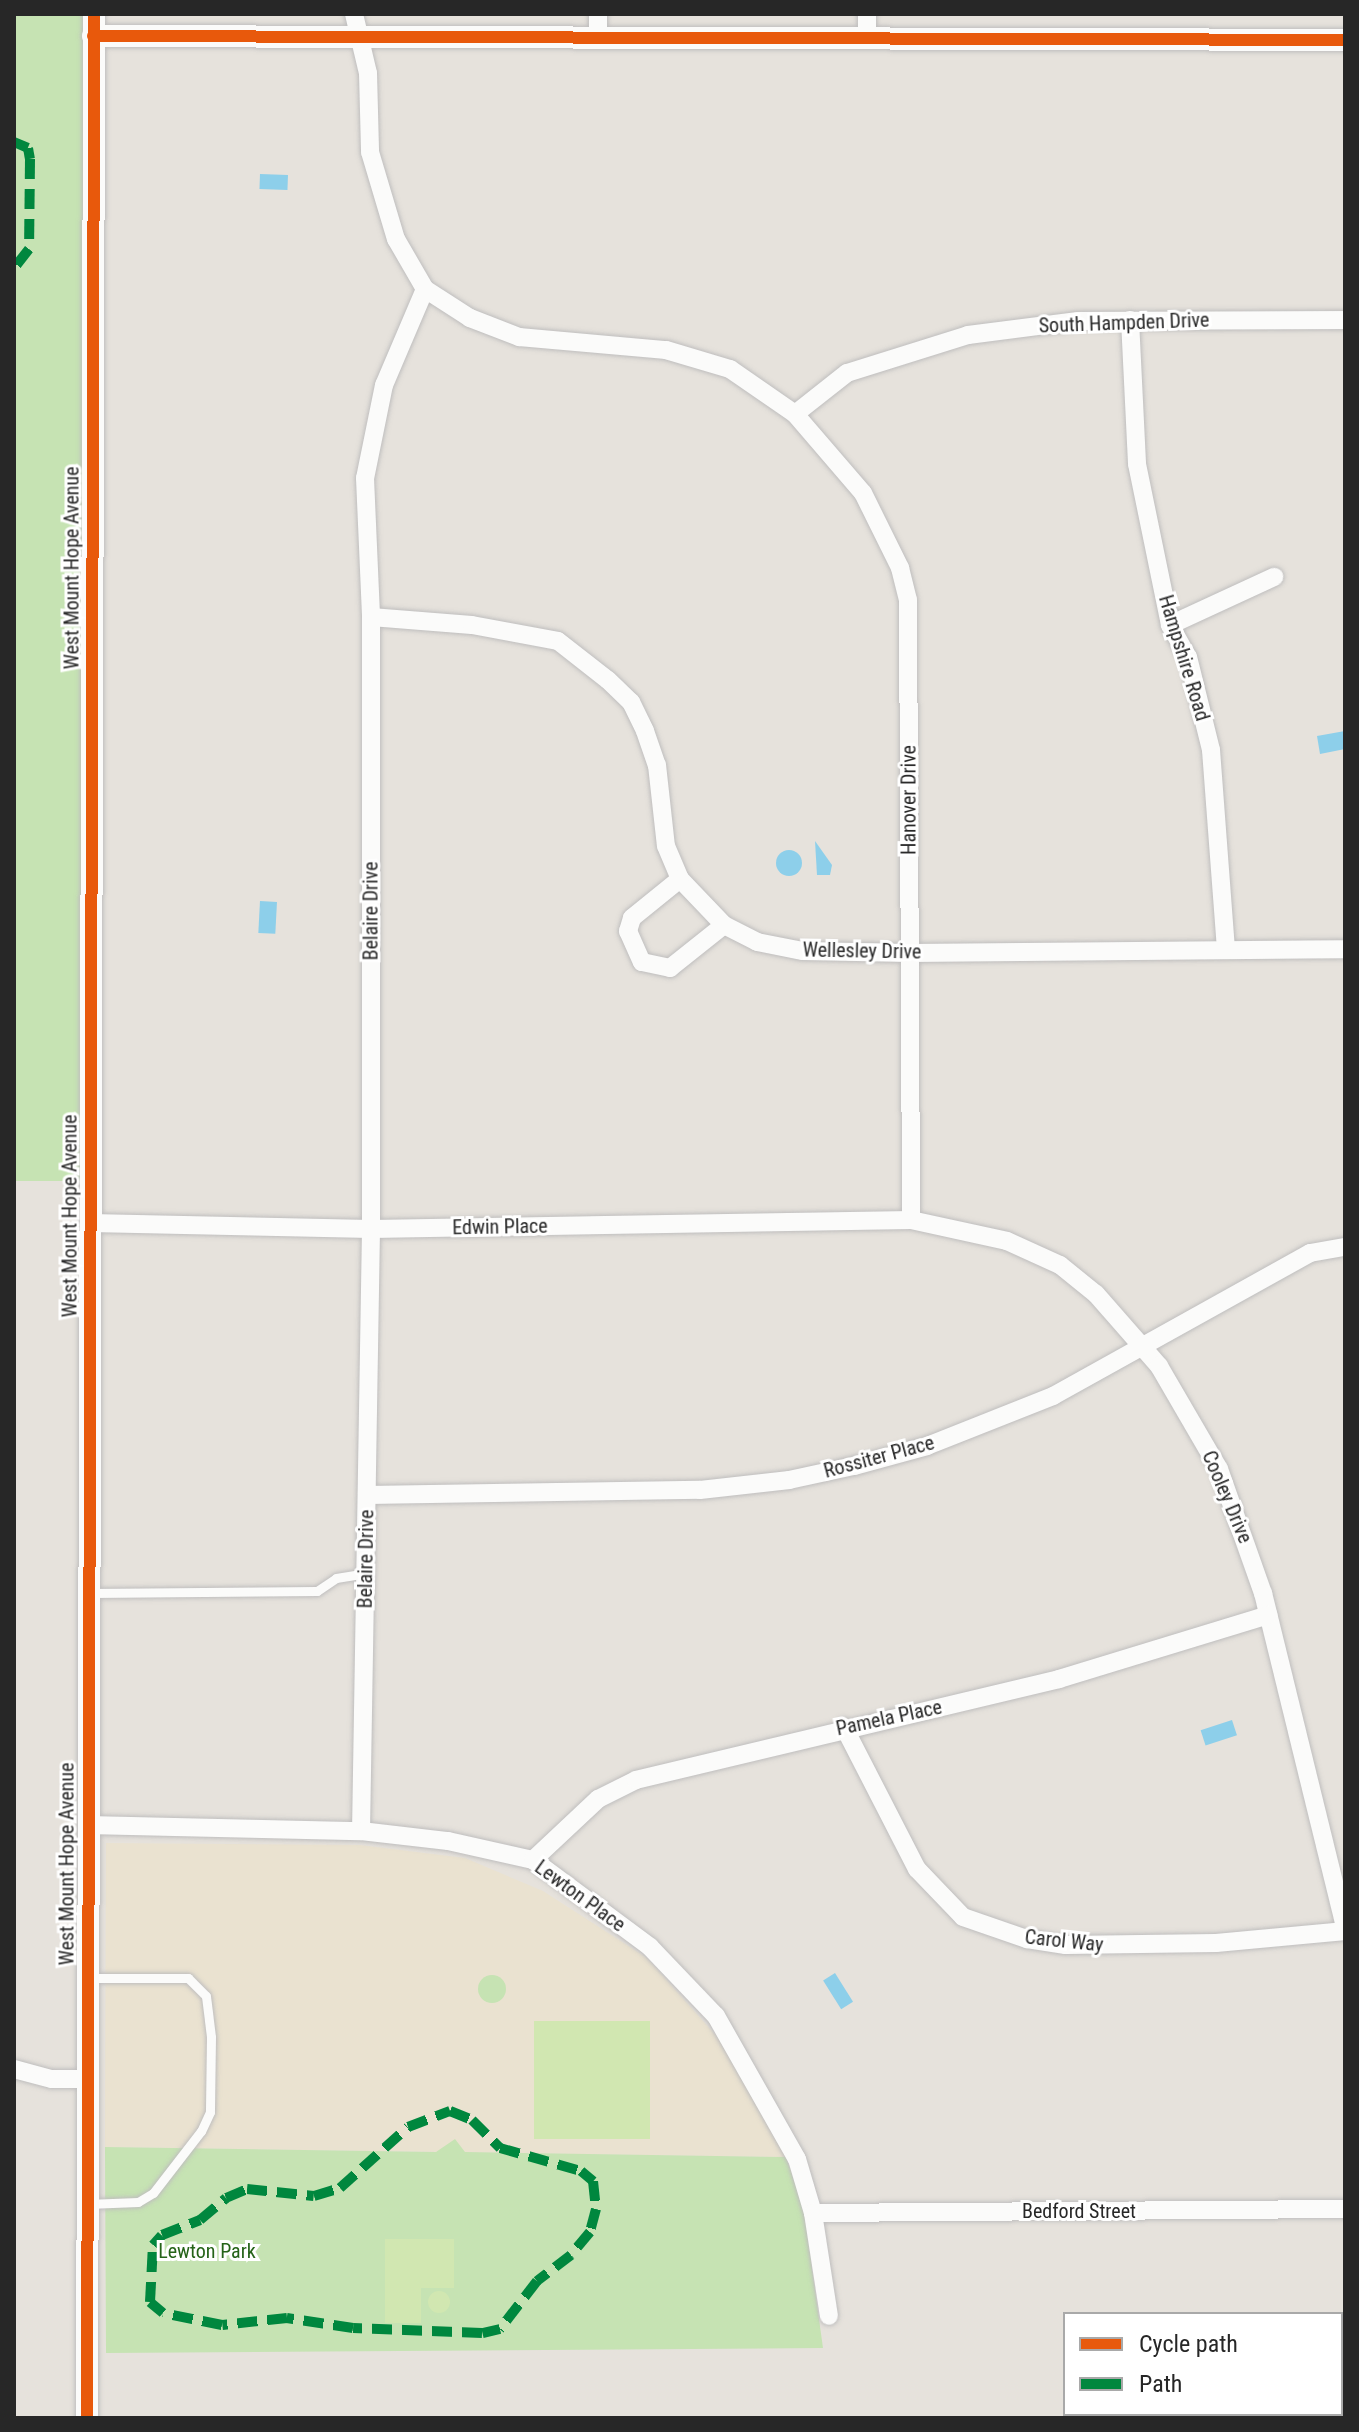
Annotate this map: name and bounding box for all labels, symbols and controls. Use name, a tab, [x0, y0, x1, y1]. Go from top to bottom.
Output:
street label: South Hampden Drive	[1038, 308, 1210, 338]
street label: West Mount Hope Avenue	[60, 467, 84, 669]
street label: Hampshire Road	[1153, 592, 1215, 724]
street label: Hanover Drive	[897, 745, 921, 855]
street label: Belaire Drive	[359, 862, 383, 960]
street label: Wellesley Drive	[802, 938, 922, 964]
street label: West Mount Hope Avenue	[58, 1115, 82, 1317]
street label: Edwin Place	[452, 1214, 548, 1240]
street label: Rossiter Place	[821, 1431, 937, 1483]
street label: Cooley Drive	[1197, 1447, 1257, 1547]
street label: Belaire Drive	[353, 1509, 379, 1609]
street label: Pamela Place	[834, 1695, 944, 1741]
street label: West Mount Hope Avenue	[55, 1763, 79, 1965]
street label: Lewton Place	[530, 1855, 630, 1937]
street label: Carol Way	[1024, 1925, 1104, 1957]
street label: Bedford Street	[1022, 2199, 1136, 2223]
park label: Lewton Park	[158, 2239, 256, 2263]
legend	[1063, 2312, 1343, 2416]
text: Cycle path	[1139, 2330, 1238, 2358]
text: Path	[1139, 2370, 1182, 2398]

